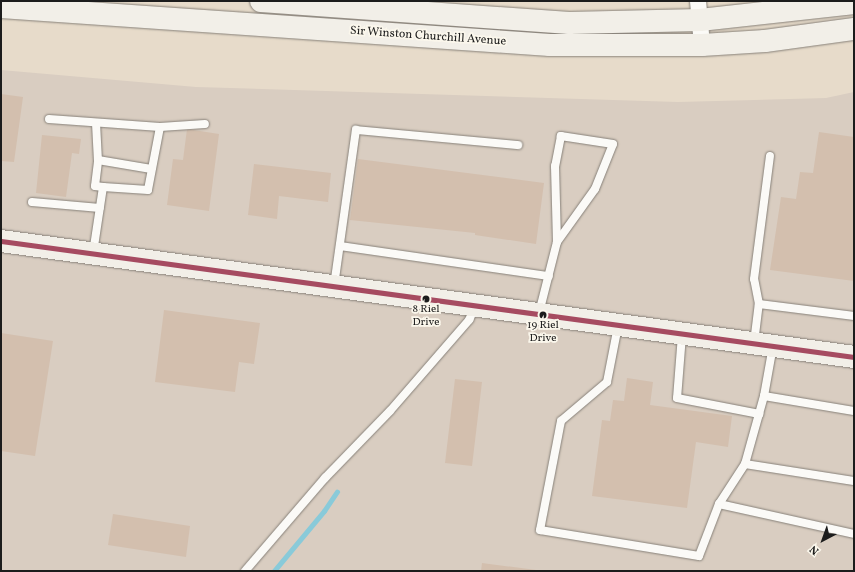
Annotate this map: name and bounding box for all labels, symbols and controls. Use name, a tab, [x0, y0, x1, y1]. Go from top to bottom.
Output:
street label: Sir Winston Churchill Avenue	[349, 24, 507, 50]
marker: 8 Riel Drive	[421, 294, 431, 304]
place label: 8 Riel Drive	[412, 304, 440, 330]
marker: 19 Riel Drive	[538, 310, 548, 320]
place label: 19 Riel Drive	[527, 320, 559, 346]
north arrow	[803, 520, 843, 560]
text: N	[807, 541, 823, 558]

